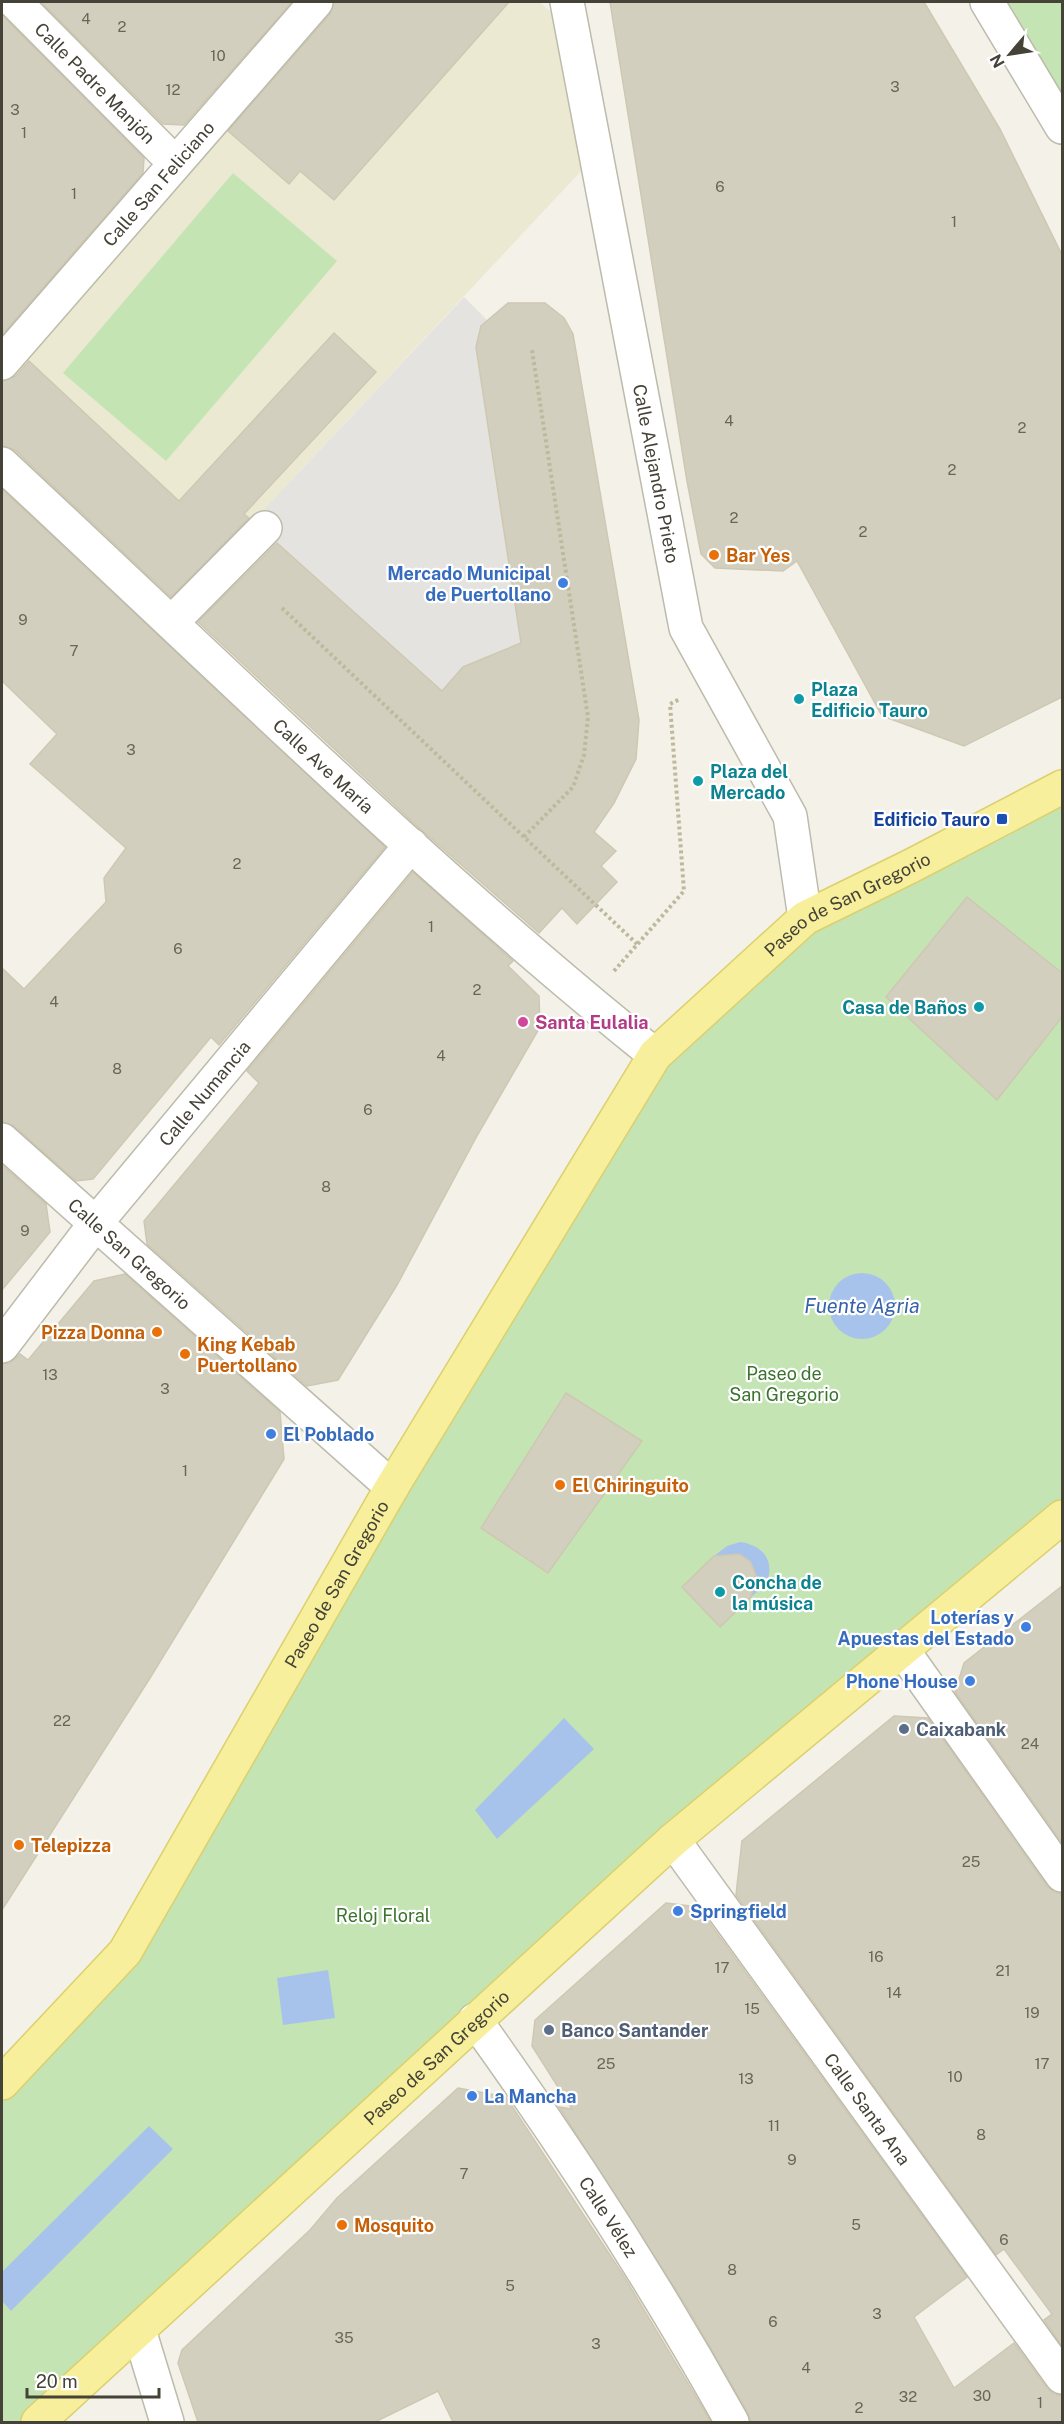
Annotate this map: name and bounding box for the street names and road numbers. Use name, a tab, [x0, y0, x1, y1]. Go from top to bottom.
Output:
street label: Calle Padre Manjón	[31, 18, 160, 148]
street label: Calle San Feliciano	[98, 117, 218, 250]
street label: Calle Alejandro Prieto	[629, 382, 684, 565]
street label: Calle Ave María	[269, 714, 378, 817]
street label: Paseo de San Gregorio	[760, 847, 934, 961]
street label: Calle Numancia	[154, 1036, 254, 1150]
street label: Calle San Gregorio	[64, 1194, 195, 1314]
street label: Paseo de San Gregorio	[280, 1497, 393, 1672]
street label: Paseo de San Gregorio	[359, 1985, 513, 2129]
street label: Calle Santa Ana	[820, 2049, 915, 2169]
street label: Calle Vélez	[575, 2173, 642, 2261]

